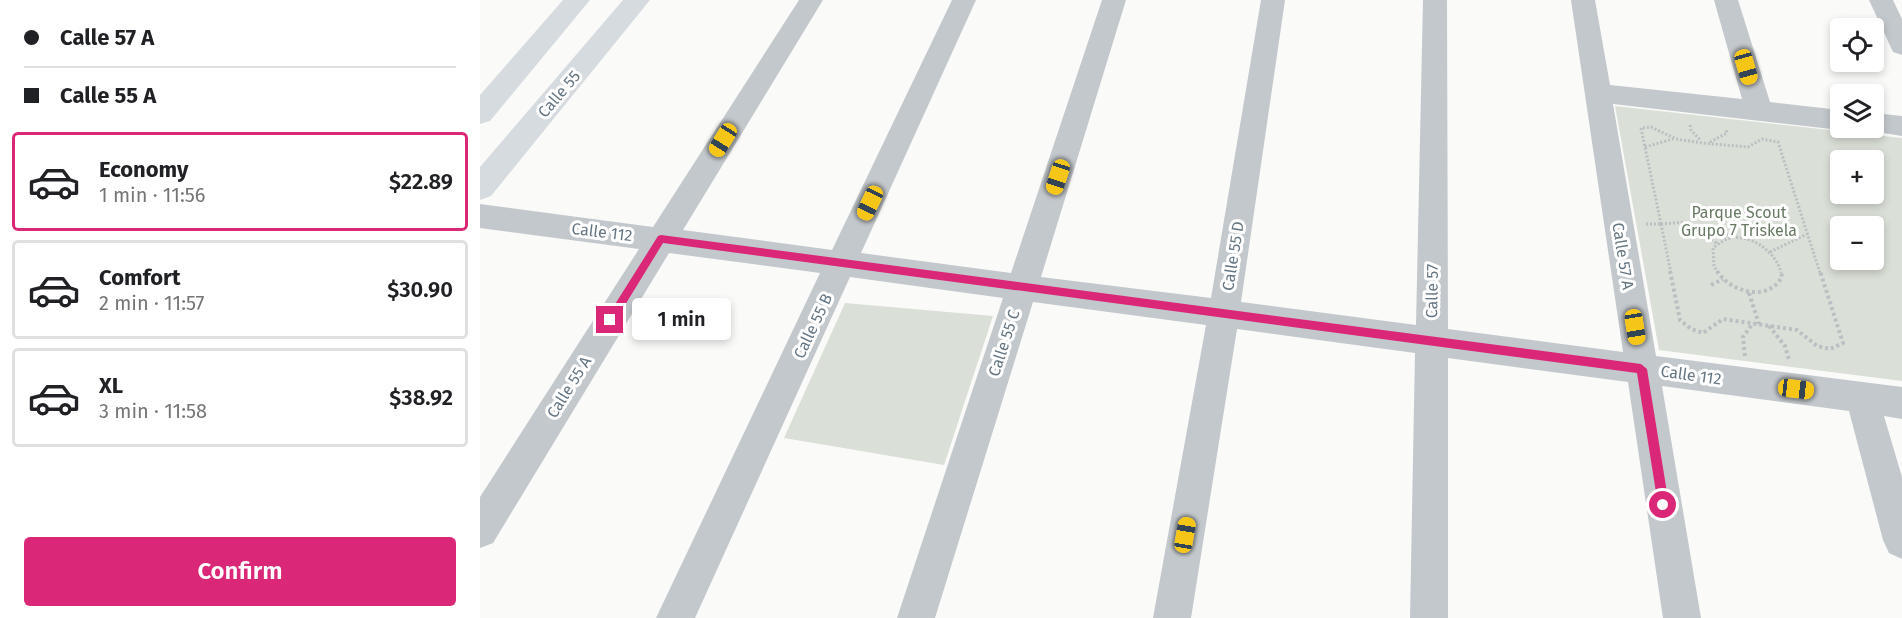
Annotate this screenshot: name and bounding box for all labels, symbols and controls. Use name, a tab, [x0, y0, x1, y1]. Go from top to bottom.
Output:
map controls	[1830, 18, 1884, 270]
button: locate	[1830, 18, 1884, 72]
text: Calle 57 A	[60, 24, 154, 51]
car	[1732, 47, 1760, 87]
street label: Calle 55	[534, 67, 584, 121]
text: Calle 55 A	[60, 82, 156, 109]
button: layers	[1830, 84, 1884, 138]
car	[706, 120, 740, 160]
button: +	[1830, 150, 1884, 204]
icon: car	[27, 155, 81, 209]
text: Economy	[99, 156, 188, 183]
car	[1044, 157, 1072, 197]
text: $22.89	[389, 168, 453, 195]
text: 1 min · 11:56	[99, 183, 205, 207]
car	[854, 183, 886, 223]
park label: Parque Scout Grupo 7 Triskela	[1681, 203, 1797, 240]
button: −	[1830, 216, 1884, 270]
street label: Calle 112	[570, 219, 634, 245]
street label: Calle 55 D	[1218, 220, 1248, 292]
street label: Calle 57 A	[1608, 221, 1638, 292]
icon: car	[27, 263, 81, 317]
text: Comfort	[99, 264, 180, 291]
street label: Calle 57	[1422, 264, 1442, 318]
text: $30.90	[387, 276, 453, 303]
street label: Calle 55 B	[790, 290, 836, 362]
text: 2 min · 11:57	[99, 291, 204, 315]
callout: 1 min	[631, 299, 730, 341]
route end	[596, 306, 623, 333]
text: 1 min	[657, 307, 706, 331]
street label: Calle 55 C	[984, 307, 1024, 379]
car	[1623, 308, 1647, 346]
street label: Calle 55 A	[543, 352, 596, 421]
street label: Calle 112	[1659, 361, 1723, 389]
icon: car	[27, 371, 81, 425]
text: XL	[99, 372, 123, 399]
car	[1777, 378, 1815, 400]
text: $38.92	[389, 384, 453, 411]
text: 3 min · 11:58	[99, 399, 207, 423]
route start	[1649, 491, 1676, 518]
car	[1173, 516, 1197, 554]
button: Confirm	[24, 537, 456, 606]

